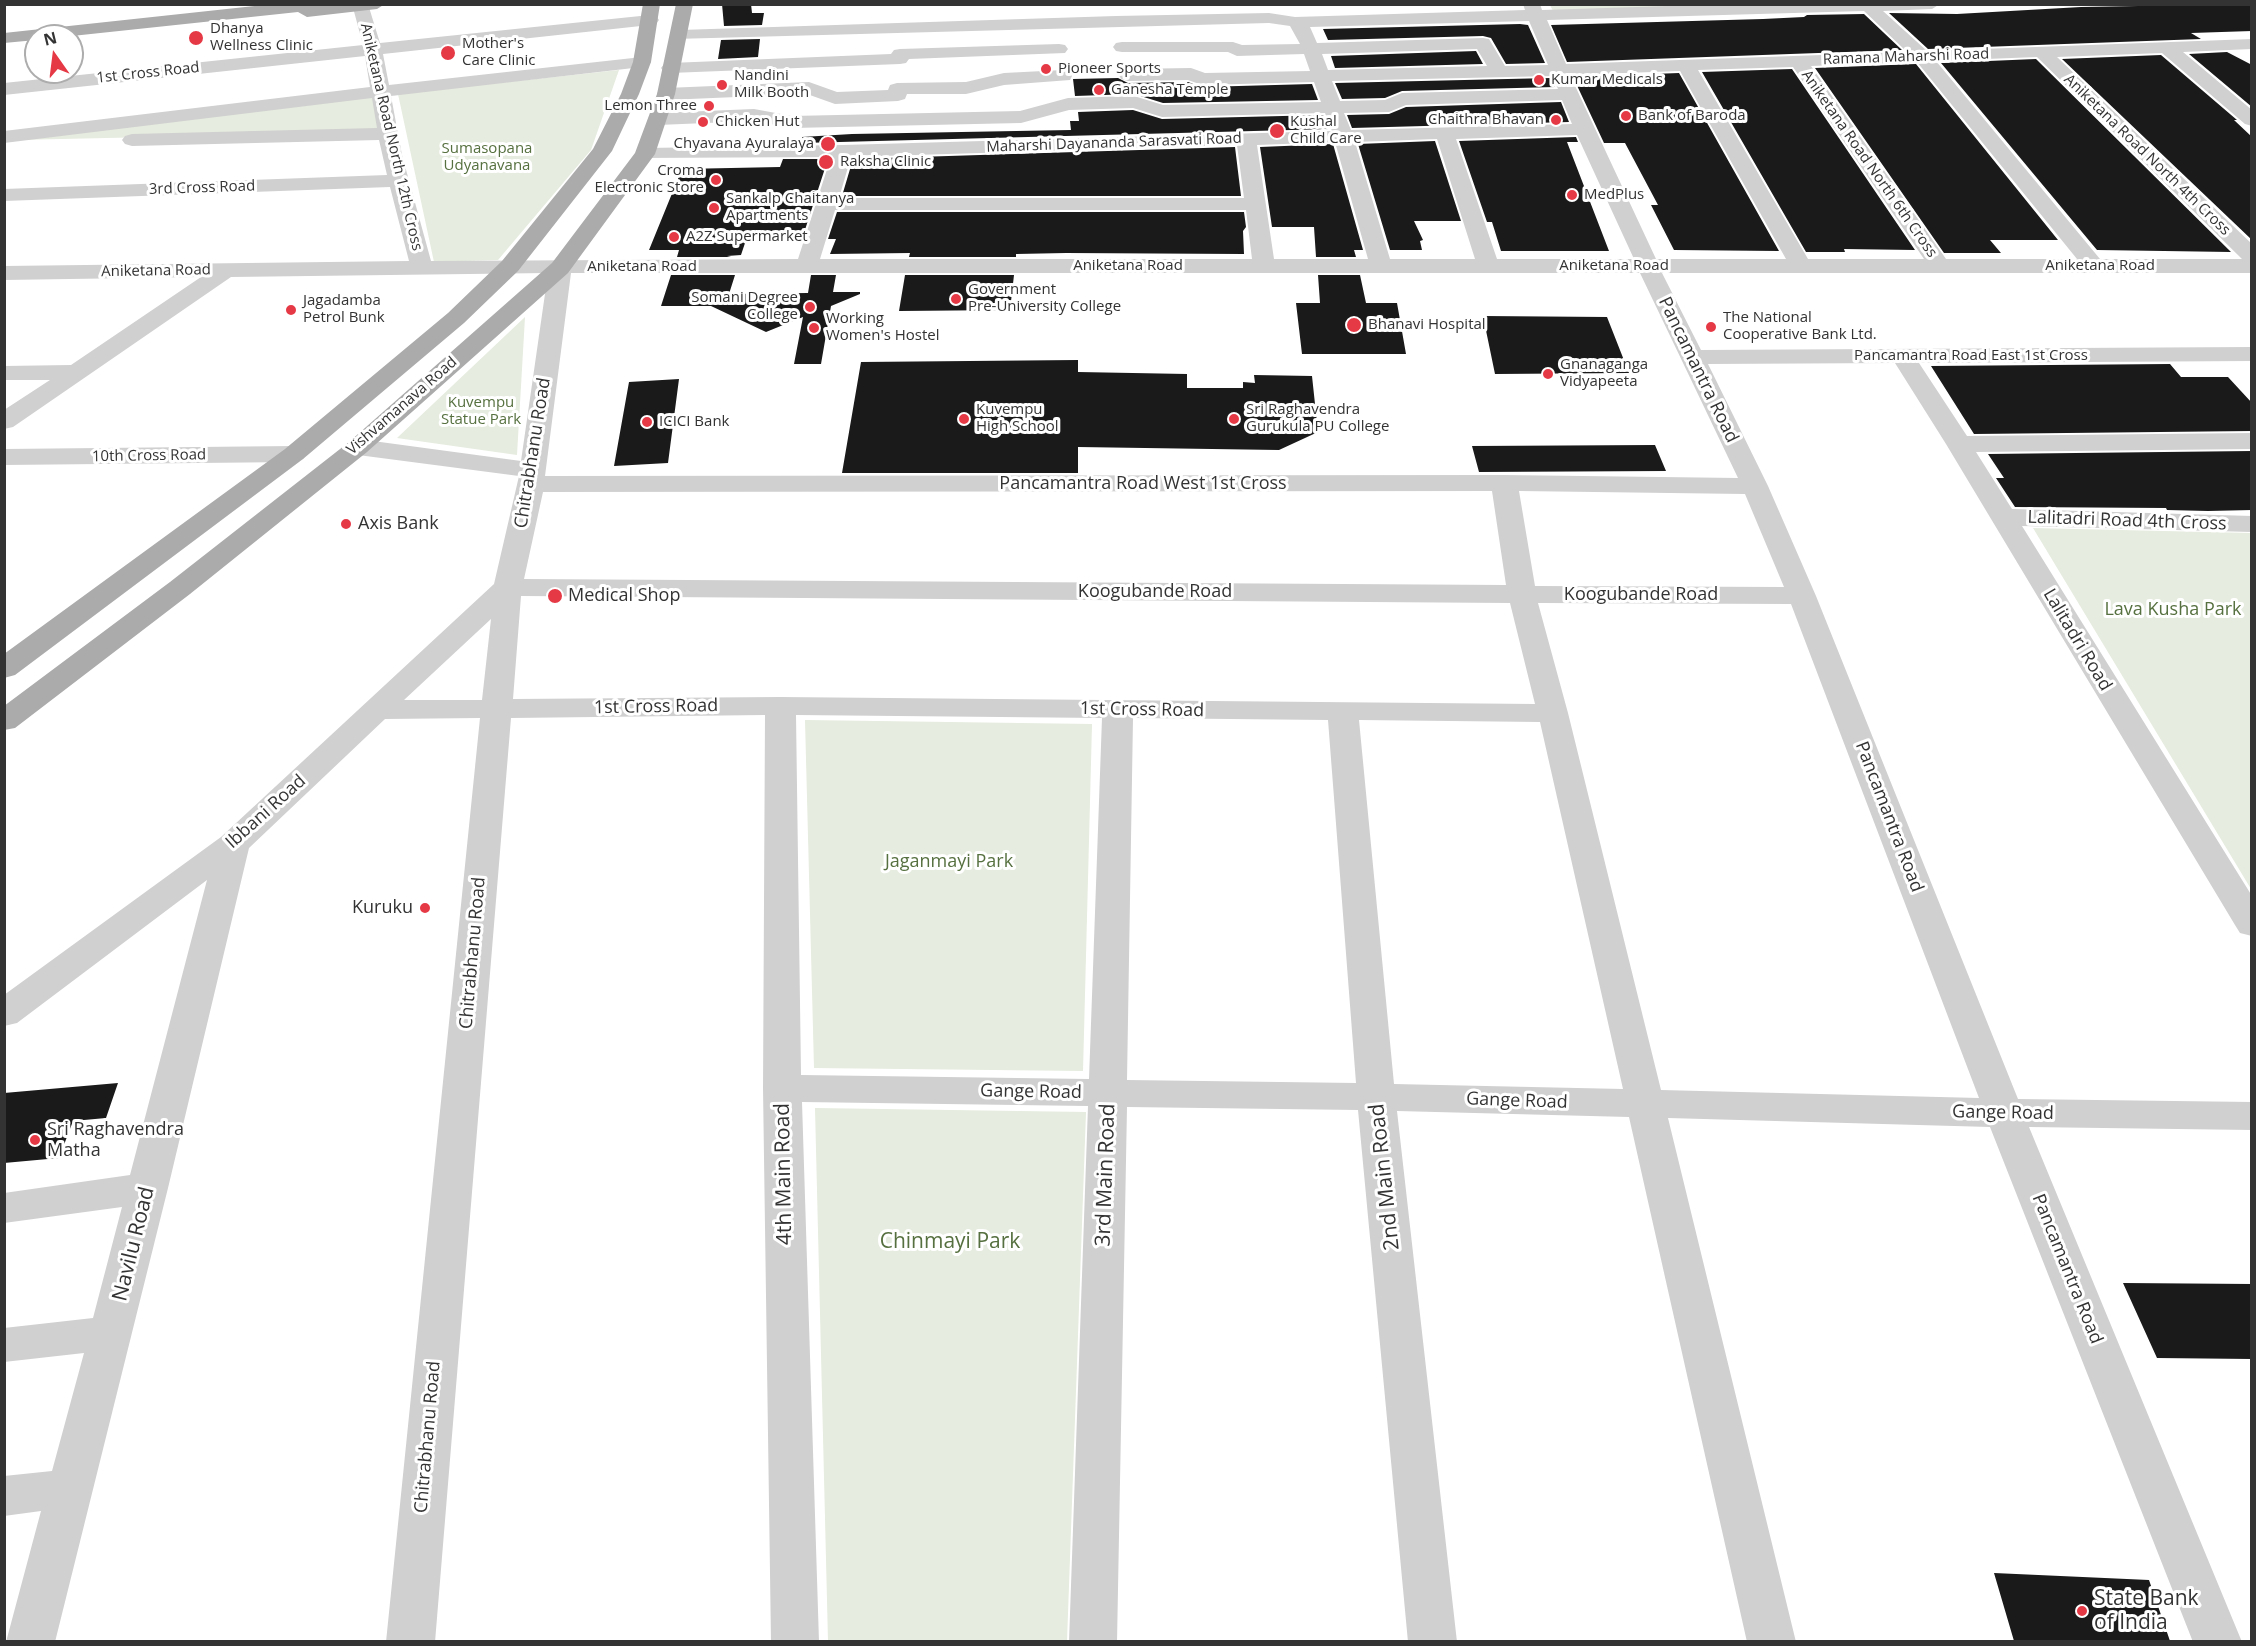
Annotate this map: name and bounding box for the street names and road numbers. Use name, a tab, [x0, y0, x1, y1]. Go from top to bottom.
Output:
street label: Aniketana Road North 12th Cross	[356, 21, 426, 253]
street label: Ramana Maharshi Road	[1822, 45, 1990, 69]
street label: 1st Cross Road	[96, 59, 200, 87]
street label: Aniketana Road North 6th Cross	[1797, 67, 1941, 261]
street label: Aniketana Road North 4th Cross	[2060, 71, 2234, 239]
street label: Maharshi Dayananda Sarasvati Road	[986, 130, 1242, 156]
street label: 3rd Cross Road	[149, 177, 255, 199]
street label: Aniketana Road	[1073, 257, 1183, 275]
street label: Aniketana Road	[1559, 257, 1669, 275]
street label: Aniketana Road	[2045, 257, 2155, 275]
street label: Aniketana Road	[587, 258, 697, 276]
street label: Aniketana Road	[101, 261, 211, 281]
street label: Pancamantra Road	[1653, 294, 1743, 446]
street label: Pancamantra Road East 1st Cross	[1854, 347, 2088, 365]
street label: Vishvamanava Road	[343, 353, 461, 459]
street label: Chitrabhanu Road	[510, 376, 556, 530]
street label: 10th Cross Road	[92, 446, 206, 466]
street label: Pancamantra Road West 1st Cross	[999, 473, 1287, 495]
street label: Lalitadri Road 4th Cross	[2027, 507, 2227, 535]
street label: Koogubande Road	[1078, 581, 1232, 603]
street label: Koogubande Road	[1564, 584, 1718, 606]
street label: Lalitadri Road	[2038, 585, 2116, 695]
street label: 1st Cross Road	[594, 695, 718, 719]
street label: 1st Cross Road	[1080, 698, 1204, 722]
street label: Pancamantra Road	[1850, 739, 1928, 895]
street label: Ibbani Road	[222, 770, 310, 854]
street label: Chitrabhanu Road	[456, 876, 490, 1030]
street label: Gange Road	[980, 1080, 1082, 1104]
street label: Gange Road	[1466, 1088, 1568, 1114]
street label: Gange Road	[1952, 1101, 2054, 1125]
street label: 2nd Main Road	[1365, 1102, 1405, 1252]
street label: 4th Main Road	[770, 1103, 798, 1245]
street label: 3rd Main Road	[1091, 1103, 1121, 1247]
street label: Navilu Road	[108, 1184, 160, 1304]
street label: Pancamantra Road	[2027, 1191, 2107, 1347]
street label: Chitrabhanu Road	[411, 1360, 445, 1514]

